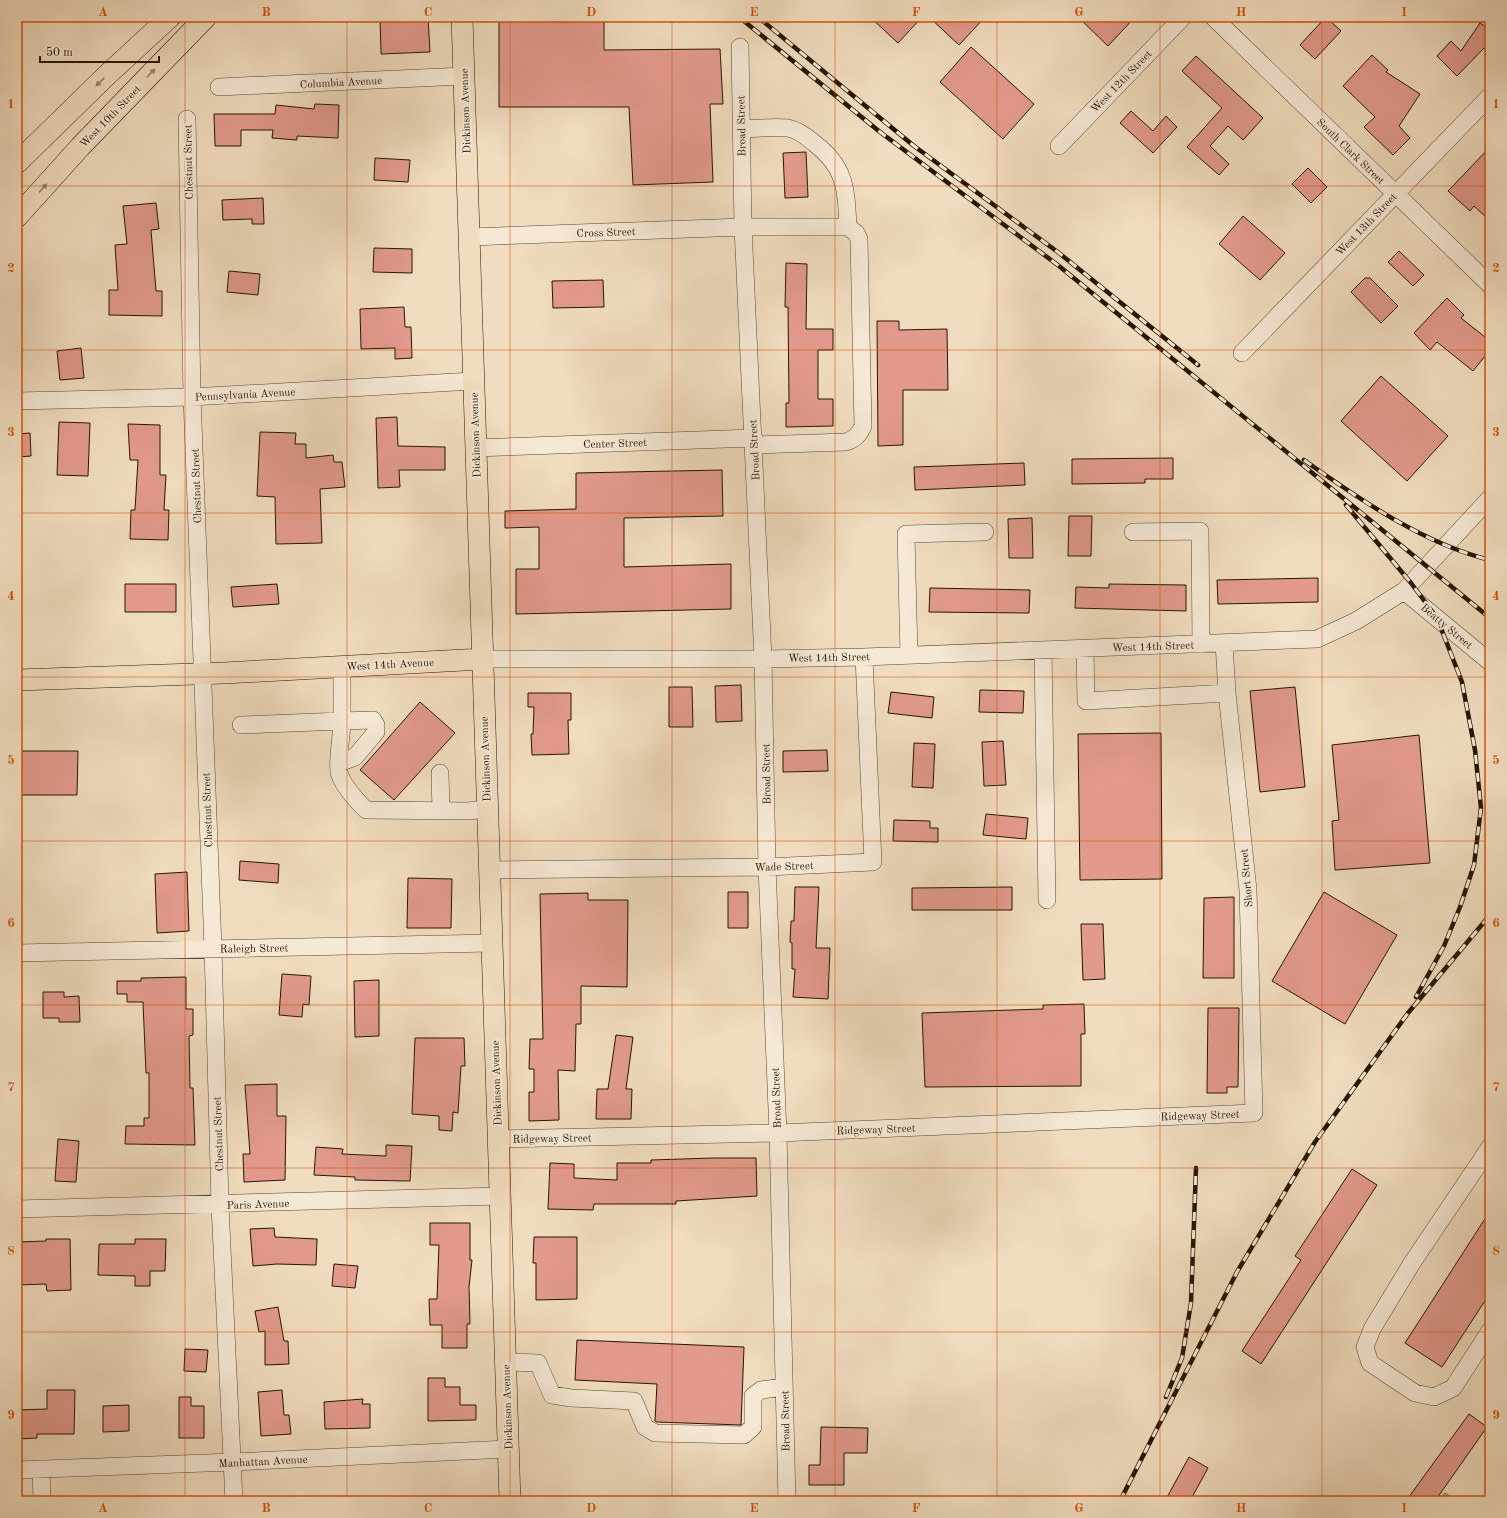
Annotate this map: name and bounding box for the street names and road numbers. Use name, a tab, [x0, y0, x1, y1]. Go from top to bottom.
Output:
street label: West 12th Street	[1090, 49, 1155, 115]
street label: Dickinson Avenue	[460, 68, 473, 154]
street label: Columbia Avenue	[300, 76, 383, 91]
street label: West 10th Street	[79, 84, 144, 150]
street label: Broad Street	[736, 95, 749, 157]
street label: South Clark Street	[1314, 117, 1386, 187]
street label: Chestnut Street	[183, 124, 196, 200]
street label: West 13th Street	[1335, 192, 1400, 258]
street label: Cross Street	[576, 227, 636, 240]
street label: Pennsylvania Avenue	[195, 387, 296, 404]
street label: Dickinson Avenue	[470, 392, 483, 478]
street label: Broad Street	[748, 419, 763, 481]
street label: Center Street	[583, 438, 647, 451]
street label: Chestnut Street	[191, 448, 204, 524]
street label: Beatty Street	[1418, 602, 1474, 652]
street label: West 14th Street	[1112, 641, 1195, 654]
street label: West 14th Street	[788, 652, 870, 665]
street label: West 14th Avenue	[346, 658, 434, 673]
street label: Dickinson Avenue	[480, 716, 493, 802]
street label: Broad Street	[761, 743, 774, 805]
street label: Chestnut Street	[202, 772, 215, 848]
street label: Short Street	[1239, 848, 1256, 908]
street label: Wade Street	[754, 861, 814, 874]
street label: Raleigh Street	[220, 943, 288, 956]
street label: Dickinson Avenue	[491, 1040, 504, 1126]
street label: Broad Street	[771, 1067, 784, 1129]
street label: Chestnut Street	[213, 1096, 226, 1172]
street label: Ridgeway Street	[1160, 1110, 1240, 1123]
street label: Ridgeway Street	[836, 1124, 916, 1137]
street label: Ridgeway Street	[512, 1133, 592, 1146]
street label: Paris Avenue	[227, 1199, 290, 1212]
street label: Dickinson Avenue	[502, 1364, 515, 1450]
street label: Broad Street	[780, 1390, 793, 1452]
street label: Manhattan Avenue	[218, 1455, 308, 1470]

